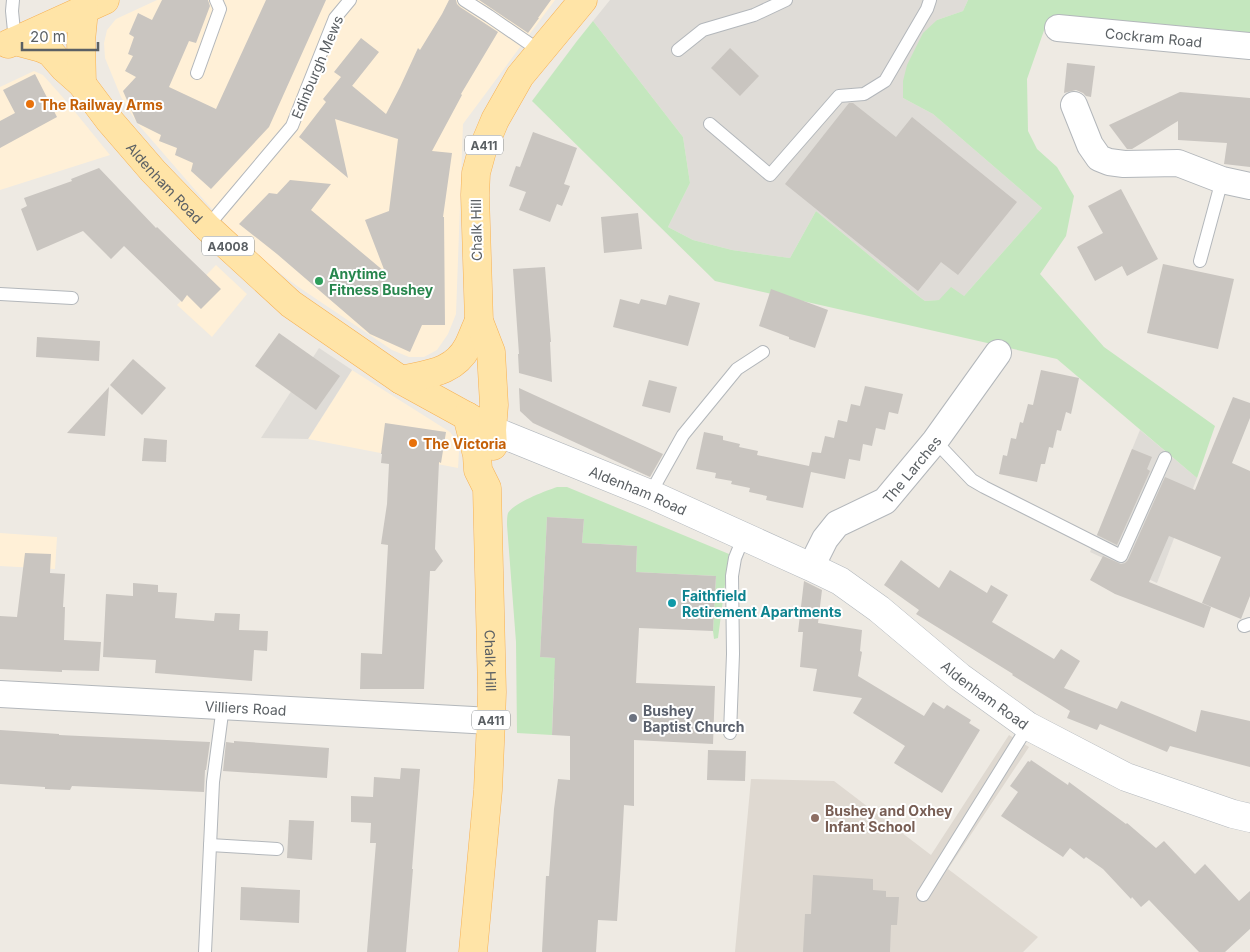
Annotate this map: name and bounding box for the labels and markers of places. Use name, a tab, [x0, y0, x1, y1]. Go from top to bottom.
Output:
place label: The Railway Arms	[40, 96, 163, 113]
marker: The Railway Arms	[24, 98, 36, 110]
place label: Anytime Fitness Bushey	[329, 265, 434, 298]
marker: Anytime Fitness Bushey	[313, 275, 325, 287]
place label: The Victoria	[423, 435, 507, 452]
marker: The Victoria	[407, 437, 419, 449]
place label: Faithfield Retirement Apartments	[682, 587, 842, 620]
marker: Faithfield Retirement Apartments	[666, 597, 678, 609]
place label: Bushey Baptist Church	[643, 702, 745, 735]
marker: Bushey Baptist Church	[627, 712, 639, 724]
place label: Bushey and Oxhey Infant School	[825, 802, 953, 835]
marker: Bushey and Oxhey Infant School	[809, 812, 821, 824]

